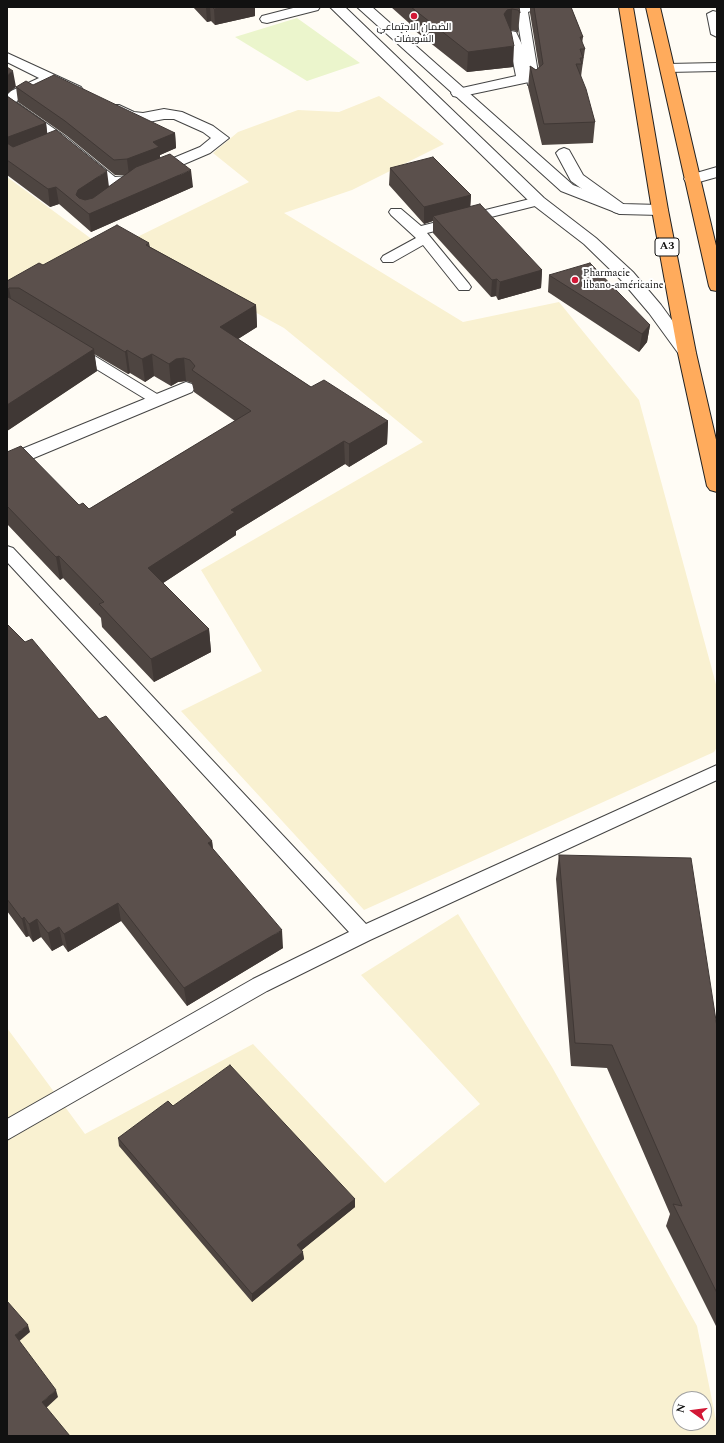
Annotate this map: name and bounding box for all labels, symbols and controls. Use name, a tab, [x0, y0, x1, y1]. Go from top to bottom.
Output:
marker: الضمان الاجتماعي الشويفات	[409, 11, 419, 21]
place label: الضمان الاجتماعي الشويفات	[377, 22, 451, 46]
road number: A3	[655, 238, 679, 256]
place label: Pharmacie libano-américaine	[583, 268, 664, 292]
marker: Pharmacie libano-américaine	[570, 275, 580, 285]
north arrow	[672, 1391, 712, 1431]
text: N	[672, 1402, 690, 1415]

